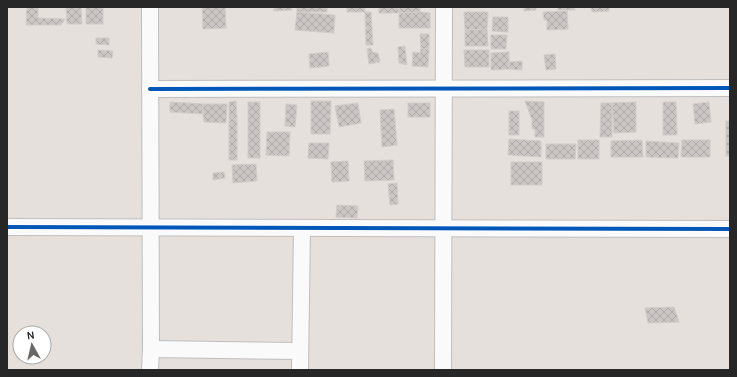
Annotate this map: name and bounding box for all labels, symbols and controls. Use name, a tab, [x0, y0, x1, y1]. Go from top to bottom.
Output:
north arrow	[12, 325, 52, 365]
text: N	[26, 329, 35, 343]

